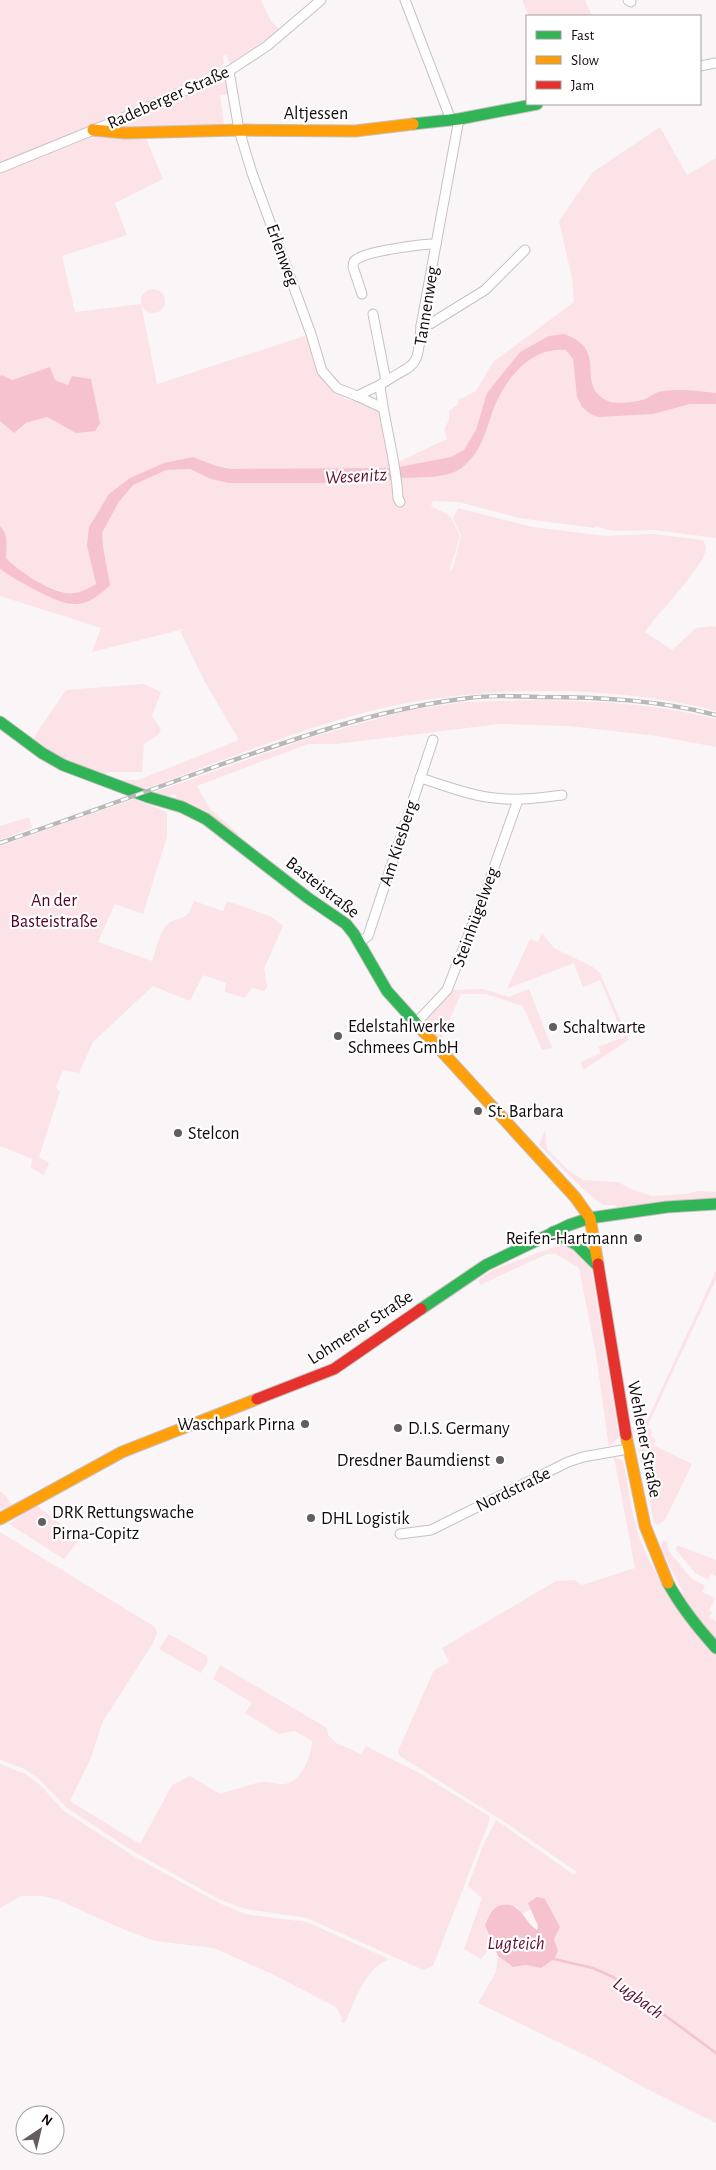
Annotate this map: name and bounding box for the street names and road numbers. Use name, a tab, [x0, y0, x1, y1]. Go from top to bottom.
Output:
street label: Radeberger Straße	[105, 63, 232, 133]
street label: Altjessen	[284, 105, 348, 123]
street label: Erlenweg	[263, 222, 302, 289]
street label: Tannenweg	[412, 265, 442, 347]
street label: Am Kiesberg	[377, 798, 421, 888]
street label: Basteistraße	[282, 854, 362, 922]
street label: Steinhügelweg	[450, 865, 502, 970]
street label: Lohmener Straße	[305, 1287, 416, 1368]
street label: Wehlener Straße	[624, 1379, 664, 1499]
street label: Nordstraße	[473, 1464, 553, 1516]

